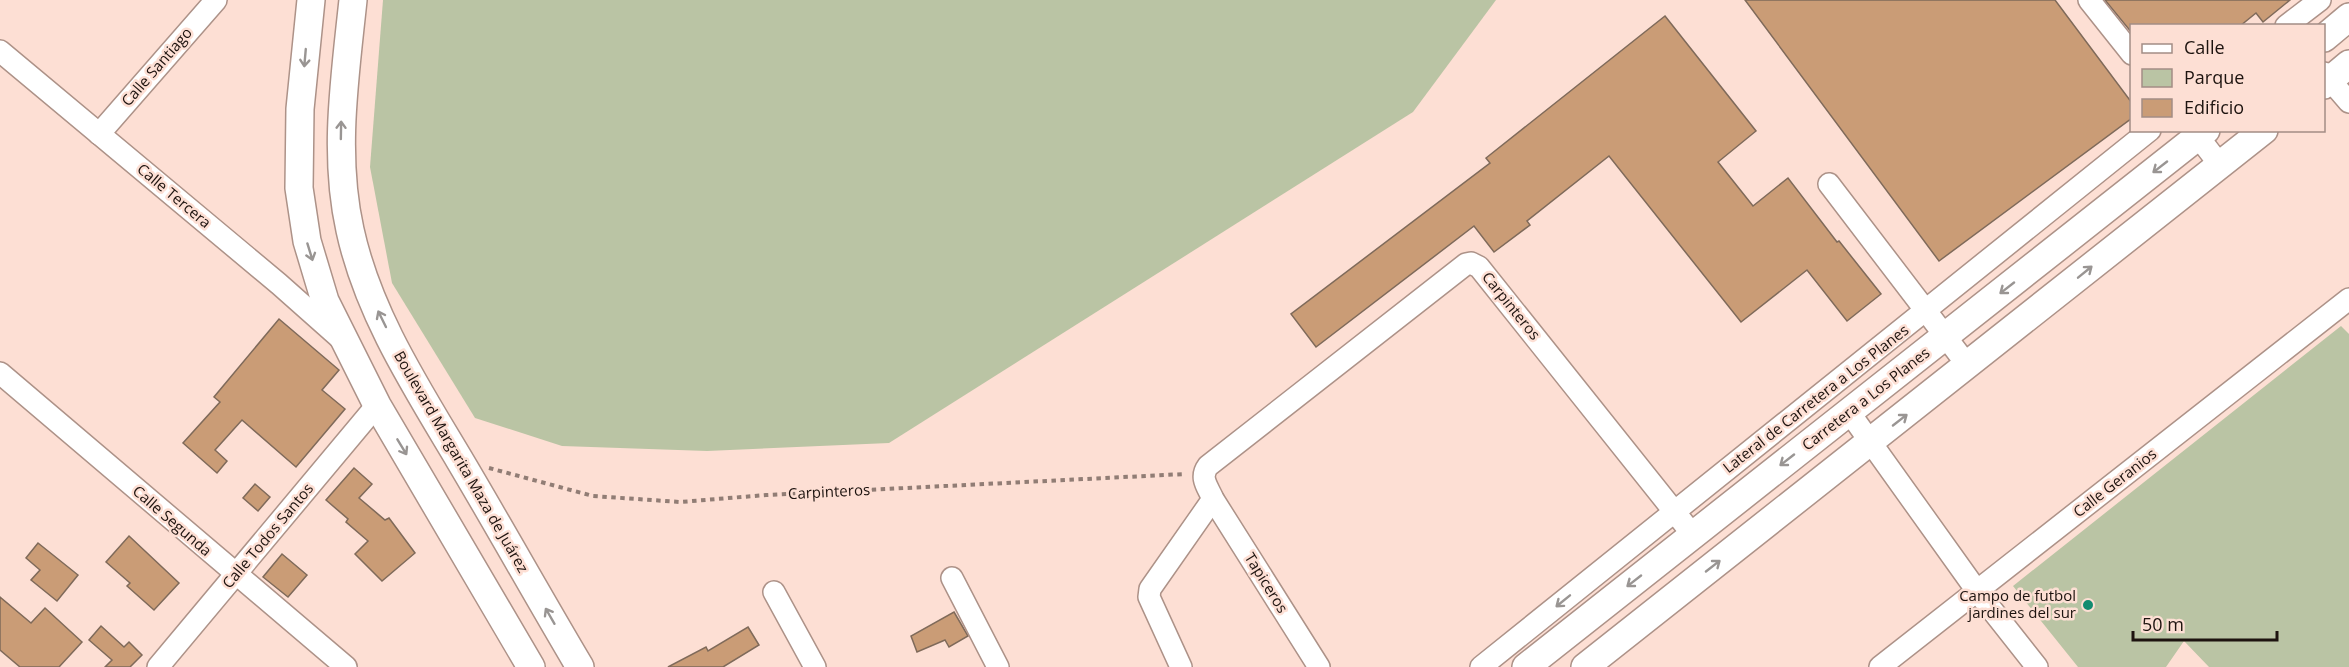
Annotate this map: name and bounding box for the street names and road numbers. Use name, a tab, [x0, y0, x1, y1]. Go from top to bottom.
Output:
street label: Calle Santiago	[117, 23, 196, 110]
street label: Calle Tercera	[134, 158, 216, 232]
street label: Carpinteros	[1478, 267, 1545, 344]
street label: Lateral de Carretera a Los Planes	[1720, 321, 1912, 477]
street label: Carretera a Los Planes	[1799, 344, 1933, 454]
street label: Boulevard Margarita Maza de Juárez	[390, 347, 534, 576]
street label: Calle Geranios	[2069, 443, 2160, 521]
street label: Calle Todos Santos	[217, 479, 317, 592]
street label: Carpinteros	[787, 479, 870, 503]
street label: Calle Segunda	[129, 480, 216, 560]
street label: Tapiceros	[1240, 549, 1293, 616]

